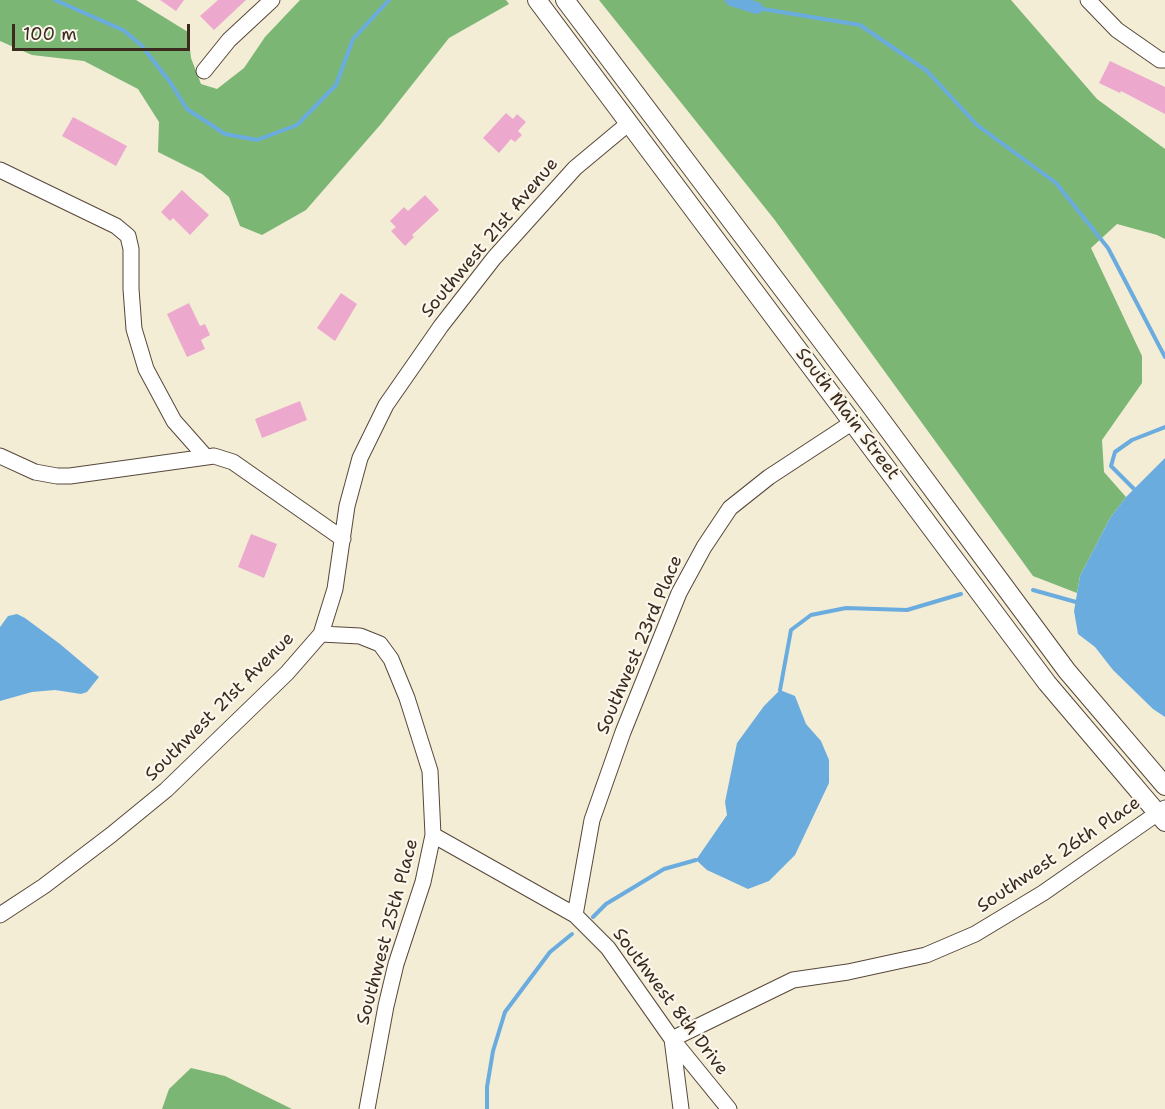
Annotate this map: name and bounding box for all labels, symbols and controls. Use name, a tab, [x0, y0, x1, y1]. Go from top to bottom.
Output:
scale bar	[15, 12, 194, 50]
text: 100 m	[23, 22, 77, 46]
street label: Southwest 21st Avenue	[417, 154, 563, 322]
street label: South Main Street	[790, 344, 904, 484]
street label: Southwest 23rd Place	[592, 552, 688, 738]
street label: Southwest 21st Avenue	[141, 628, 299, 786]
street label: Southwest 26th Place	[973, 792, 1145, 918]
street label: Southwest 25th Place	[353, 837, 423, 1027]
street label: Southwest 8th Drive	[608, 924, 732, 1080]

